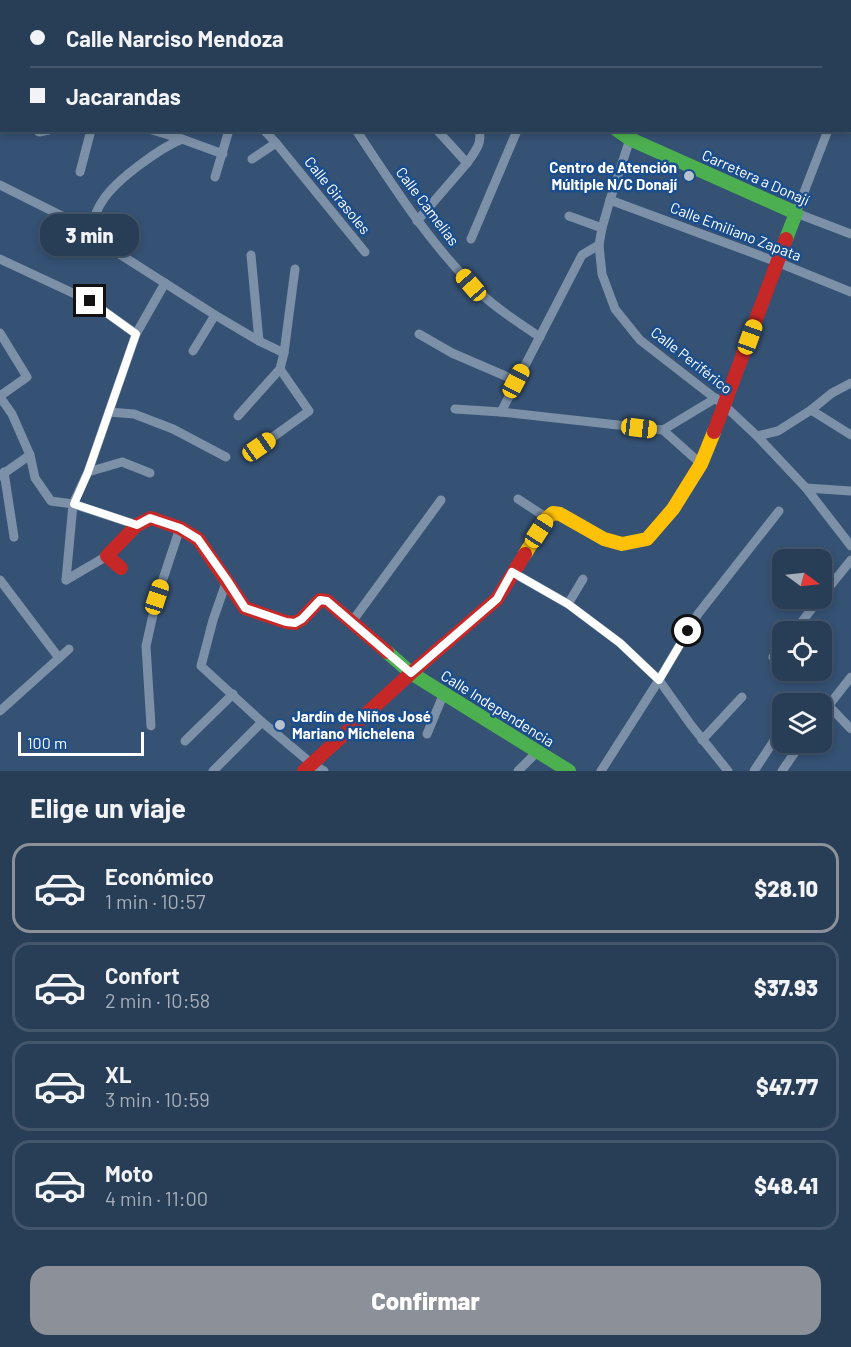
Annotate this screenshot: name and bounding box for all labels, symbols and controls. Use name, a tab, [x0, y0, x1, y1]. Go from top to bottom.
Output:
text: Calle Narciso Mendoza	[66, 25, 284, 51]
text: Jacarandas	[66, 83, 181, 109]
street label: Carretera a Donají	[700, 145, 812, 209]
street label: Calle Girasoles	[301, 153, 375, 237]
place label: Centro de Atención Múltiple N/C Donají	[549, 158, 677, 193]
street label: Calle Camelias	[393, 163, 463, 249]
marker: Centro de Atención Múltiple N/C Donají	[682, 169, 696, 183]
street label: Calle Emiliano Zapata	[668, 198, 804, 264]
callout: 3 min	[40, 214, 140, 256]
text: 3 min	[66, 223, 113, 247]
car	[452, 266, 490, 304]
route end	[76, 287, 103, 314]
car	[735, 317, 765, 357]
street label: Calle Periférico	[648, 323, 736, 397]
car	[500, 361, 532, 401]
car	[620, 417, 658, 439]
car	[239, 429, 279, 465]
car	[522, 511, 556, 551]
north arrow	[772, 549, 832, 609]
map controls	[772, 549, 832, 753]
car	[143, 577, 171, 617]
route start	[674, 617, 701, 644]
button: locate	[772, 621, 832, 681]
street label: Calle Independencia	[438, 666, 558, 750]
button: layers	[772, 693, 832, 753]
place label: Jardín de Niños José Mariano Michelena	[292, 707, 431, 742]
marker: Jardín de Niños José Mariano Michelena	[273, 718, 287, 732]
scale bar	[18, 729, 144, 756]
text: 100 m	[27, 733, 67, 752]
text: Elige un viaje	[30, 791, 186, 823]
icon: car	[33, 861, 87, 915]
text: Económico	[105, 863, 214, 889]
text: $28.10	[755, 875, 818, 901]
text: 1 min · 10:57	[105, 889, 205, 913]
icon: car	[33, 960, 87, 1014]
text: Confort	[105, 962, 180, 988]
text: $37.93	[754, 974, 818, 1000]
text: 2 min · 10:58	[105, 988, 210, 1012]
icon: car	[33, 1059, 87, 1113]
text: XL	[105, 1061, 131, 1087]
text: $47.77	[756, 1073, 818, 1099]
text: 3 min · 10:59	[105, 1087, 210, 1111]
icon: car	[33, 1158, 87, 1212]
text: Moto	[105, 1160, 153, 1186]
text: $48.41	[754, 1172, 818, 1198]
text: 4 min · 11:00	[105, 1186, 208, 1210]
button: Confirmar	[30, 1266, 821, 1335]

